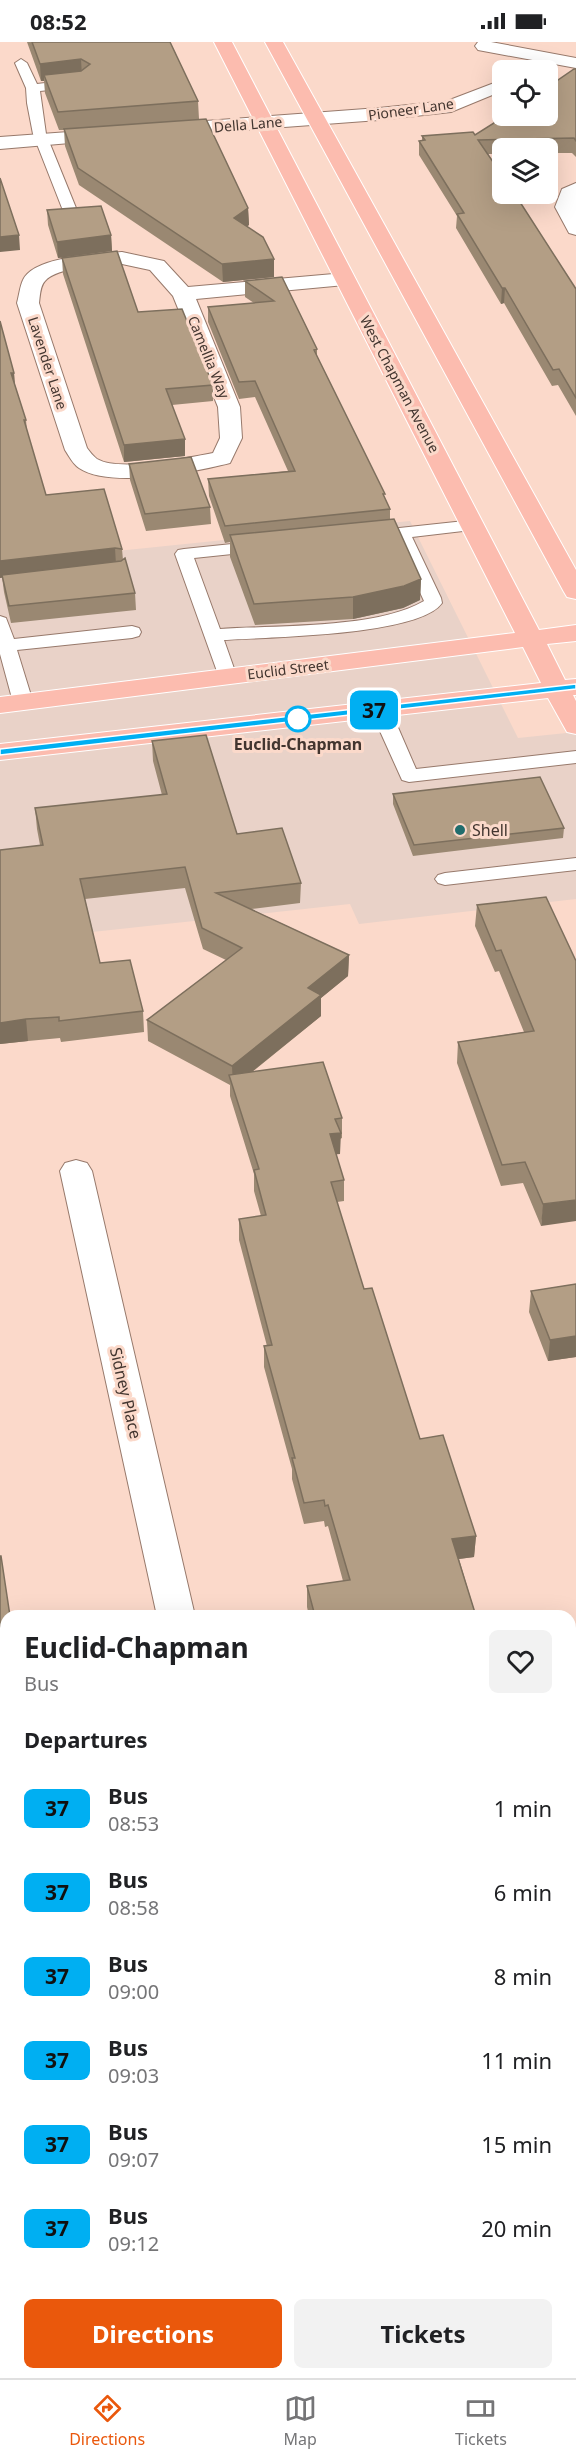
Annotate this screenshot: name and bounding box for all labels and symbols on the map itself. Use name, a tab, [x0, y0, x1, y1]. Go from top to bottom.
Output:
street label: Pioneer Lane	[367, 94, 455, 124]
street label: Della Lane	[213, 112, 283, 136]
street label: West Chapman Avenue	[356, 312, 444, 456]
street label: Camellia Way	[184, 313, 235, 402]
street label: Lavender Lane	[24, 314, 72, 412]
street label: Euclid Street	[246, 655, 330, 683]
line badge: 37	[347, 690, 401, 730]
marker: Euclid-Chapman	[285, 706, 311, 732]
place label: Euclid-Chapman	[234, 733, 362, 755]
place label: Shell	[472, 819, 508, 841]
marker: Shell	[453, 823, 467, 837]
street label: Sidney Place	[105, 1345, 147, 1441]

